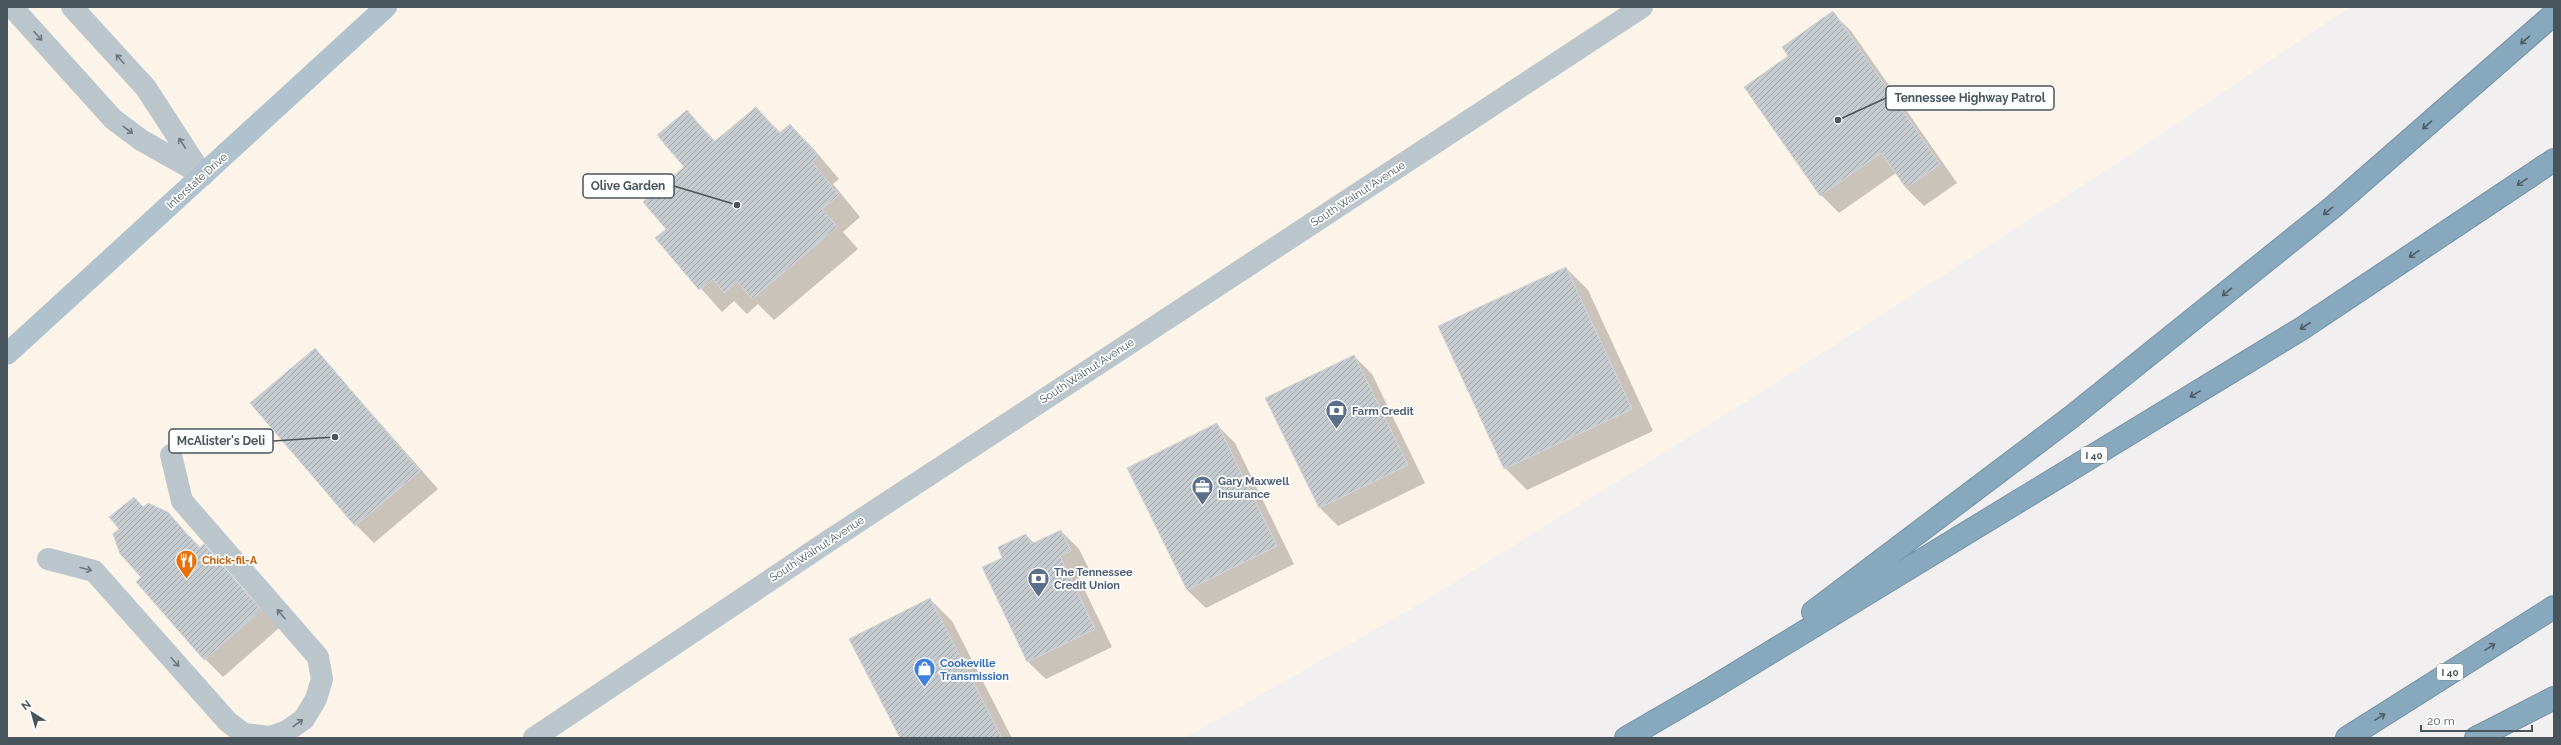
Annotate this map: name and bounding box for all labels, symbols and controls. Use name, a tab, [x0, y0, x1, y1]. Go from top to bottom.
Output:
one-way arrow	[33, 31, 43, 41]
one-way arrow	[2520, 35, 2530, 44]
one-way arrow	[115, 54, 124, 64]
callout: Tennessee Highway Patrol	[1886, 86, 2054, 110]
text: Tennessee Highway Patrol	[1894, 91, 2046, 105]
one-way arrow	[2421, 121, 2432, 130]
one-way arrow	[122, 125, 133, 134]
one-way arrow	[177, 137, 185, 149]
street label: Interstate Drive	[164, 150, 230, 212]
street label: South Walnut Avenue	[1308, 158, 1408, 229]
callout: Olive Garden	[583, 174, 674, 198]
one-way arrow	[2516, 178, 2527, 186]
text: Olive Garden	[591, 179, 665, 193]
one-way arrow	[2323, 206, 2334, 215]
one-way arrow	[2408, 250, 2419, 258]
one-way arrow	[2222, 288, 2233, 297]
one-way arrow	[2300, 322, 2311, 330]
street label: South Walnut Avenue	[1037, 335, 1137, 406]
one-way arrow	[2190, 390, 2201, 398]
bank icon: Farm Credit	[1323, 398, 1349, 431]
place label: Farm Credit	[1352, 405, 1415, 418]
callout: McAlister's Deli	[169, 429, 273, 453]
text: McAlister's Deli	[177, 434, 265, 448]
road number: I 40	[2081, 447, 2107, 463]
office icon: Gary Maxwell Insurance	[1189, 474, 1215, 507]
place label: Gary Maxwell Insurance	[1218, 475, 1290, 501]
street label: South Walnut Avenue	[767, 513, 867, 584]
restaurant icon: Chick-fil-A	[174, 547, 200, 580]
place label: Chick-fil-A	[202, 554, 258, 567]
bank icon: The Tennessee Credit Union	[1025, 565, 1051, 598]
one-way arrow	[79, 566, 92, 573]
place label: The Tennessee Credit Union	[1054, 566, 1133, 592]
one-way arrow	[277, 610, 286, 620]
one-way arrow	[2484, 643, 2495, 652]
shop icon: Cookeville Transmission	[912, 656, 938, 689]
one-way arrow	[170, 657, 179, 668]
place label: Cookeville Transmission	[940, 657, 1009, 683]
road number: I 40	[2437, 664, 2463, 680]
north arrow	[12, 693, 52, 733]
text: N	[19, 698, 34, 713]
scale bar	[2421, 707, 2532, 733]
one-way arrow	[2374, 713, 2385, 721]
text: 20 m	[2427, 714, 2455, 728]
one-way arrow	[293, 719, 304, 727]

